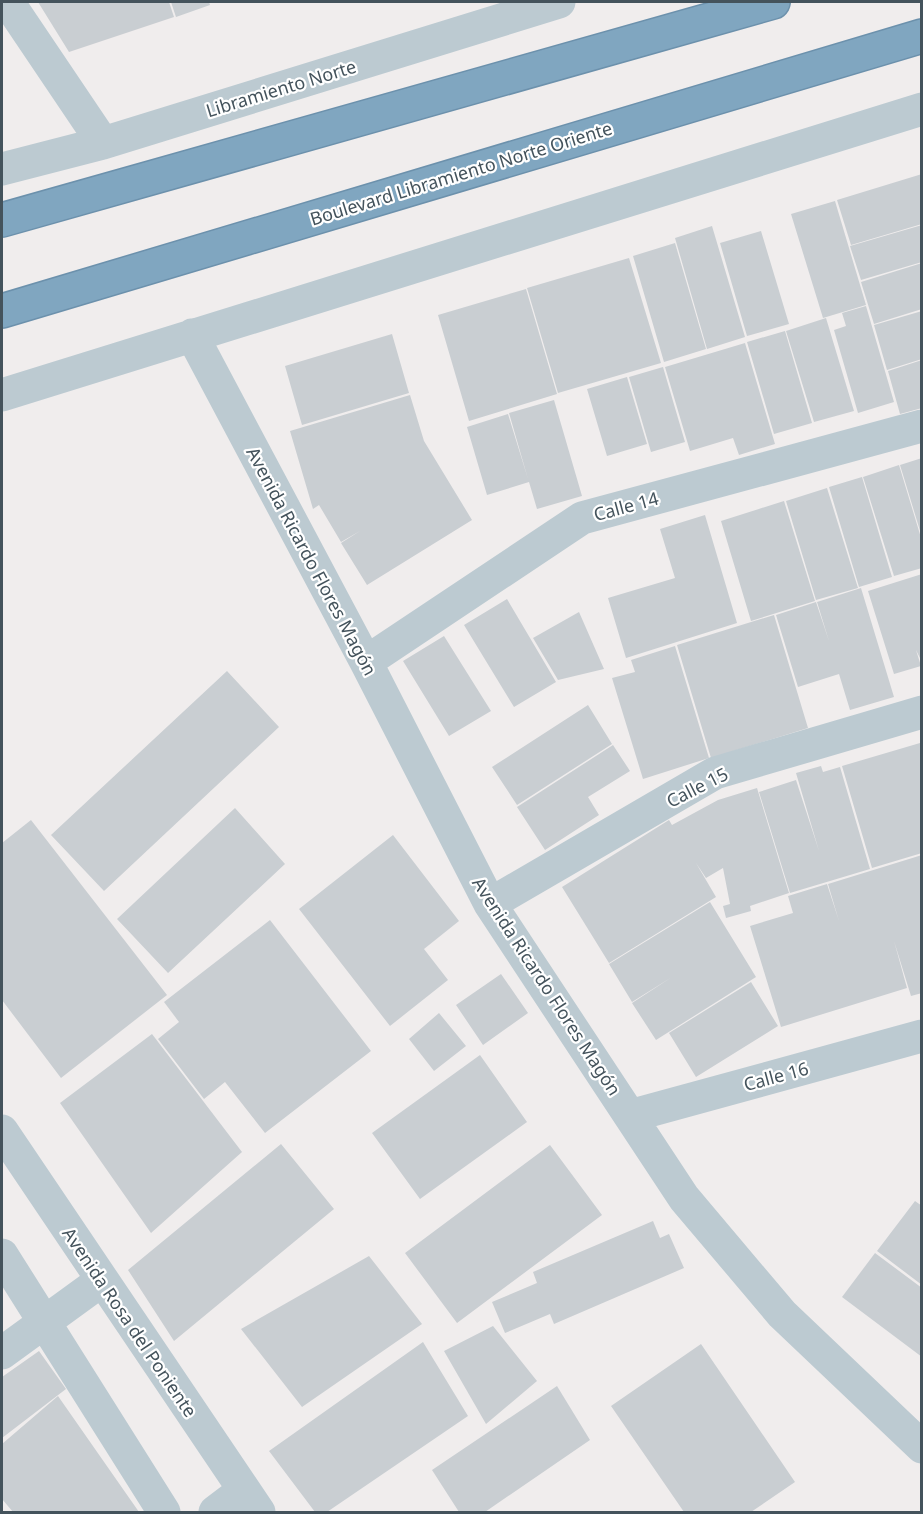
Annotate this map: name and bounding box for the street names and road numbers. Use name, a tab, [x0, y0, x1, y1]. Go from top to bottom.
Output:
street label: Libramiento Norte	[203, 54, 359, 122]
street label: Boulevard Libramiento Norte Oriente	[307, 116, 615, 230]
street label: Avenida Ricardo Flores Magón	[241, 443, 383, 679]
street label: Calle 14	[591, 486, 661, 526]
street label: Calle 15	[662, 761, 732, 813]
street label: Avenida Ricardo Flores Magón	[467, 872, 627, 1100]
street label: Calle 16	[741, 1056, 811, 1096]
street label: Avenida Rosa del Poniente	[57, 1222, 203, 1422]

